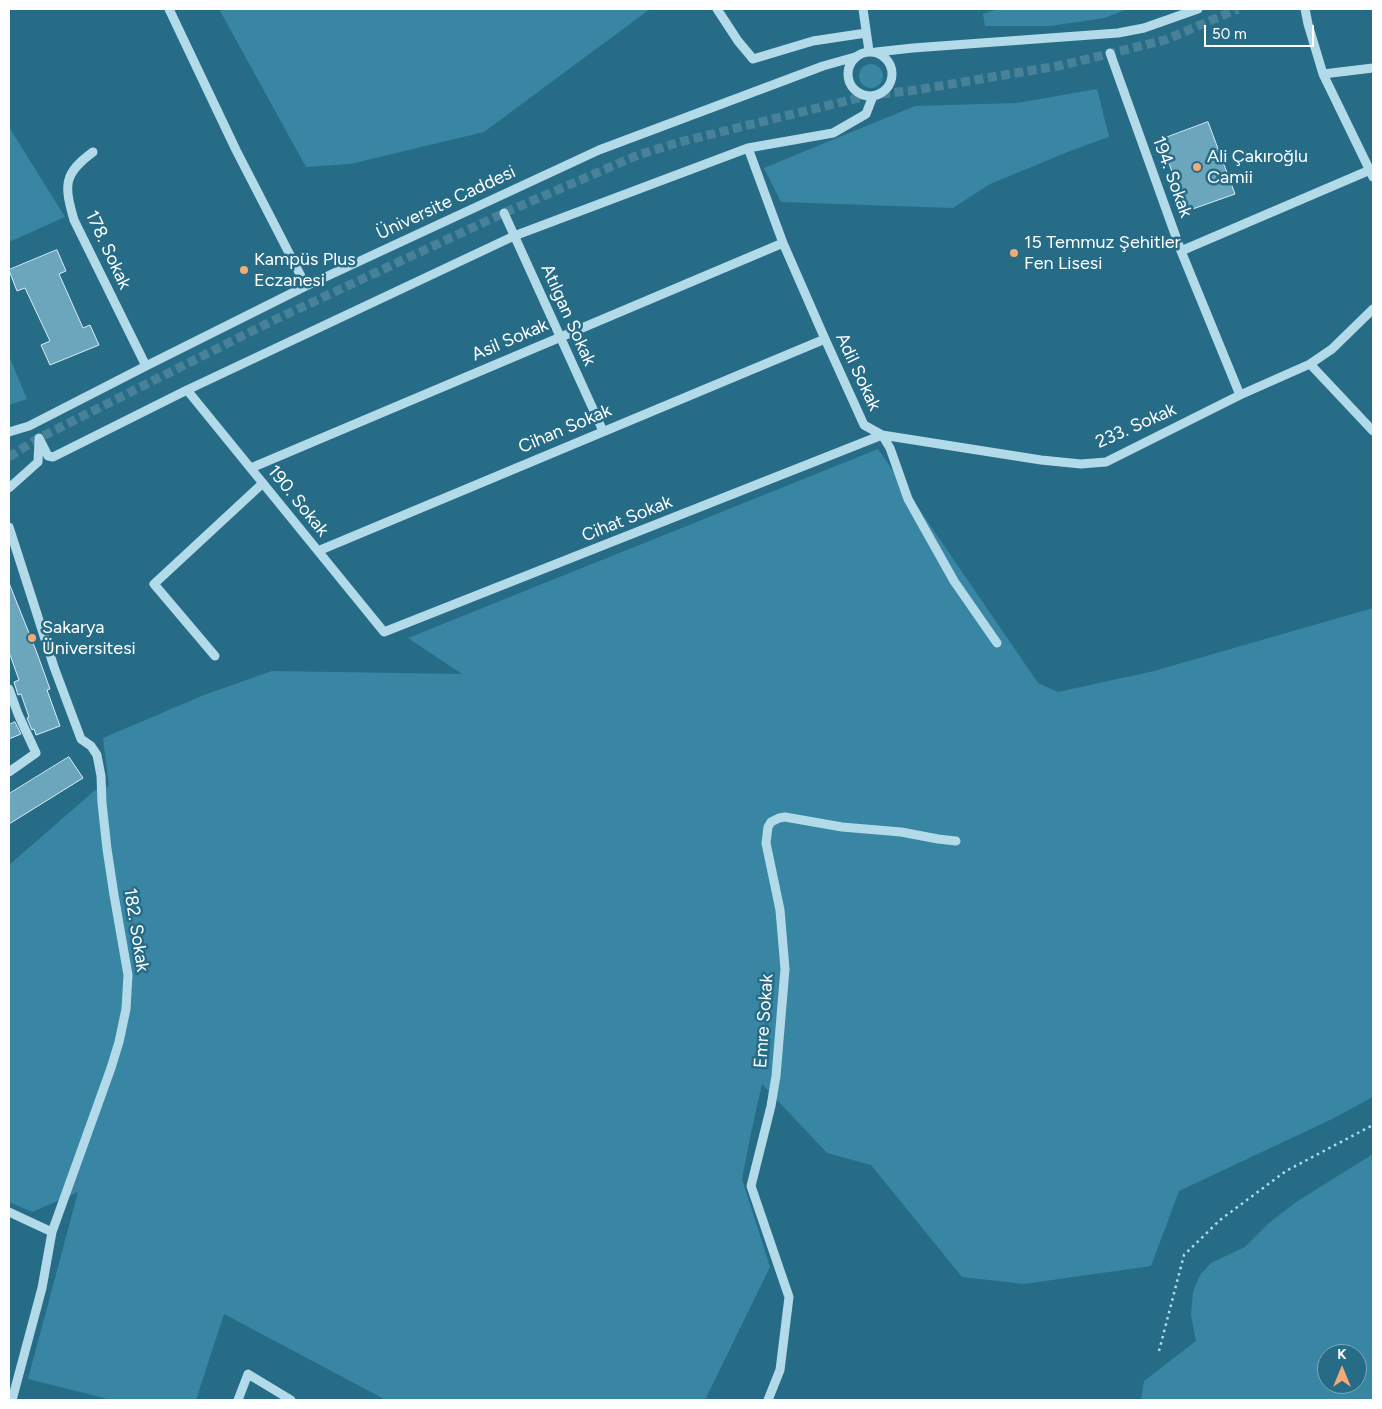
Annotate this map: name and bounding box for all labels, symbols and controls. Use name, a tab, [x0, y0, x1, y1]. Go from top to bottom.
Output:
scale bar	[1207, 15, 1317, 47]
text: 50 m	[1212, 25, 1247, 43]
street label: 194. Sokak	[1147, 133, 1197, 221]
place label: Ali Çakıroğlu Camii	[1207, 146, 1308, 188]
street label: Üniversite Caddesi	[373, 161, 519, 245]
marker: Ali Çakıroğlu Camii	[1191, 161, 1203, 173]
street label: 178. Sokak	[80, 207, 136, 293]
place label: 15 Temmuz Şehitler Fen Lisesi	[1024, 232, 1181, 274]
marker: 15 Temmuz Şehitler Fen Lisesi	[1008, 247, 1020, 259]
place label: Kampüs Plus Eczanesi	[254, 249, 356, 292]
street label: Atılgan Sokak	[536, 261, 600, 369]
marker: Kampüs Plus Eczanesi	[238, 264, 250, 276]
street label: Asil Sokak	[468, 314, 552, 366]
street label: Adil Sokak	[831, 330, 885, 414]
street label: 233. Sokak	[1092, 399, 1180, 453]
street label: Cihan Sokak	[515, 400, 615, 458]
street label: 190. Sokak	[263, 461, 333, 541]
street label: Cihat Sokak	[579, 491, 675, 547]
place label: Sakarya Üniversitesi	[42, 617, 136, 660]
marker: Sakarya Üniversitesi	[26, 632, 38, 644]
street label: 182. Sokak	[119, 886, 153, 974]
street label: Emre Sokak	[750, 973, 778, 1069]
north arrow	[1317, 1344, 1367, 1394]
text: K	[1337, 1346, 1347, 1363]

